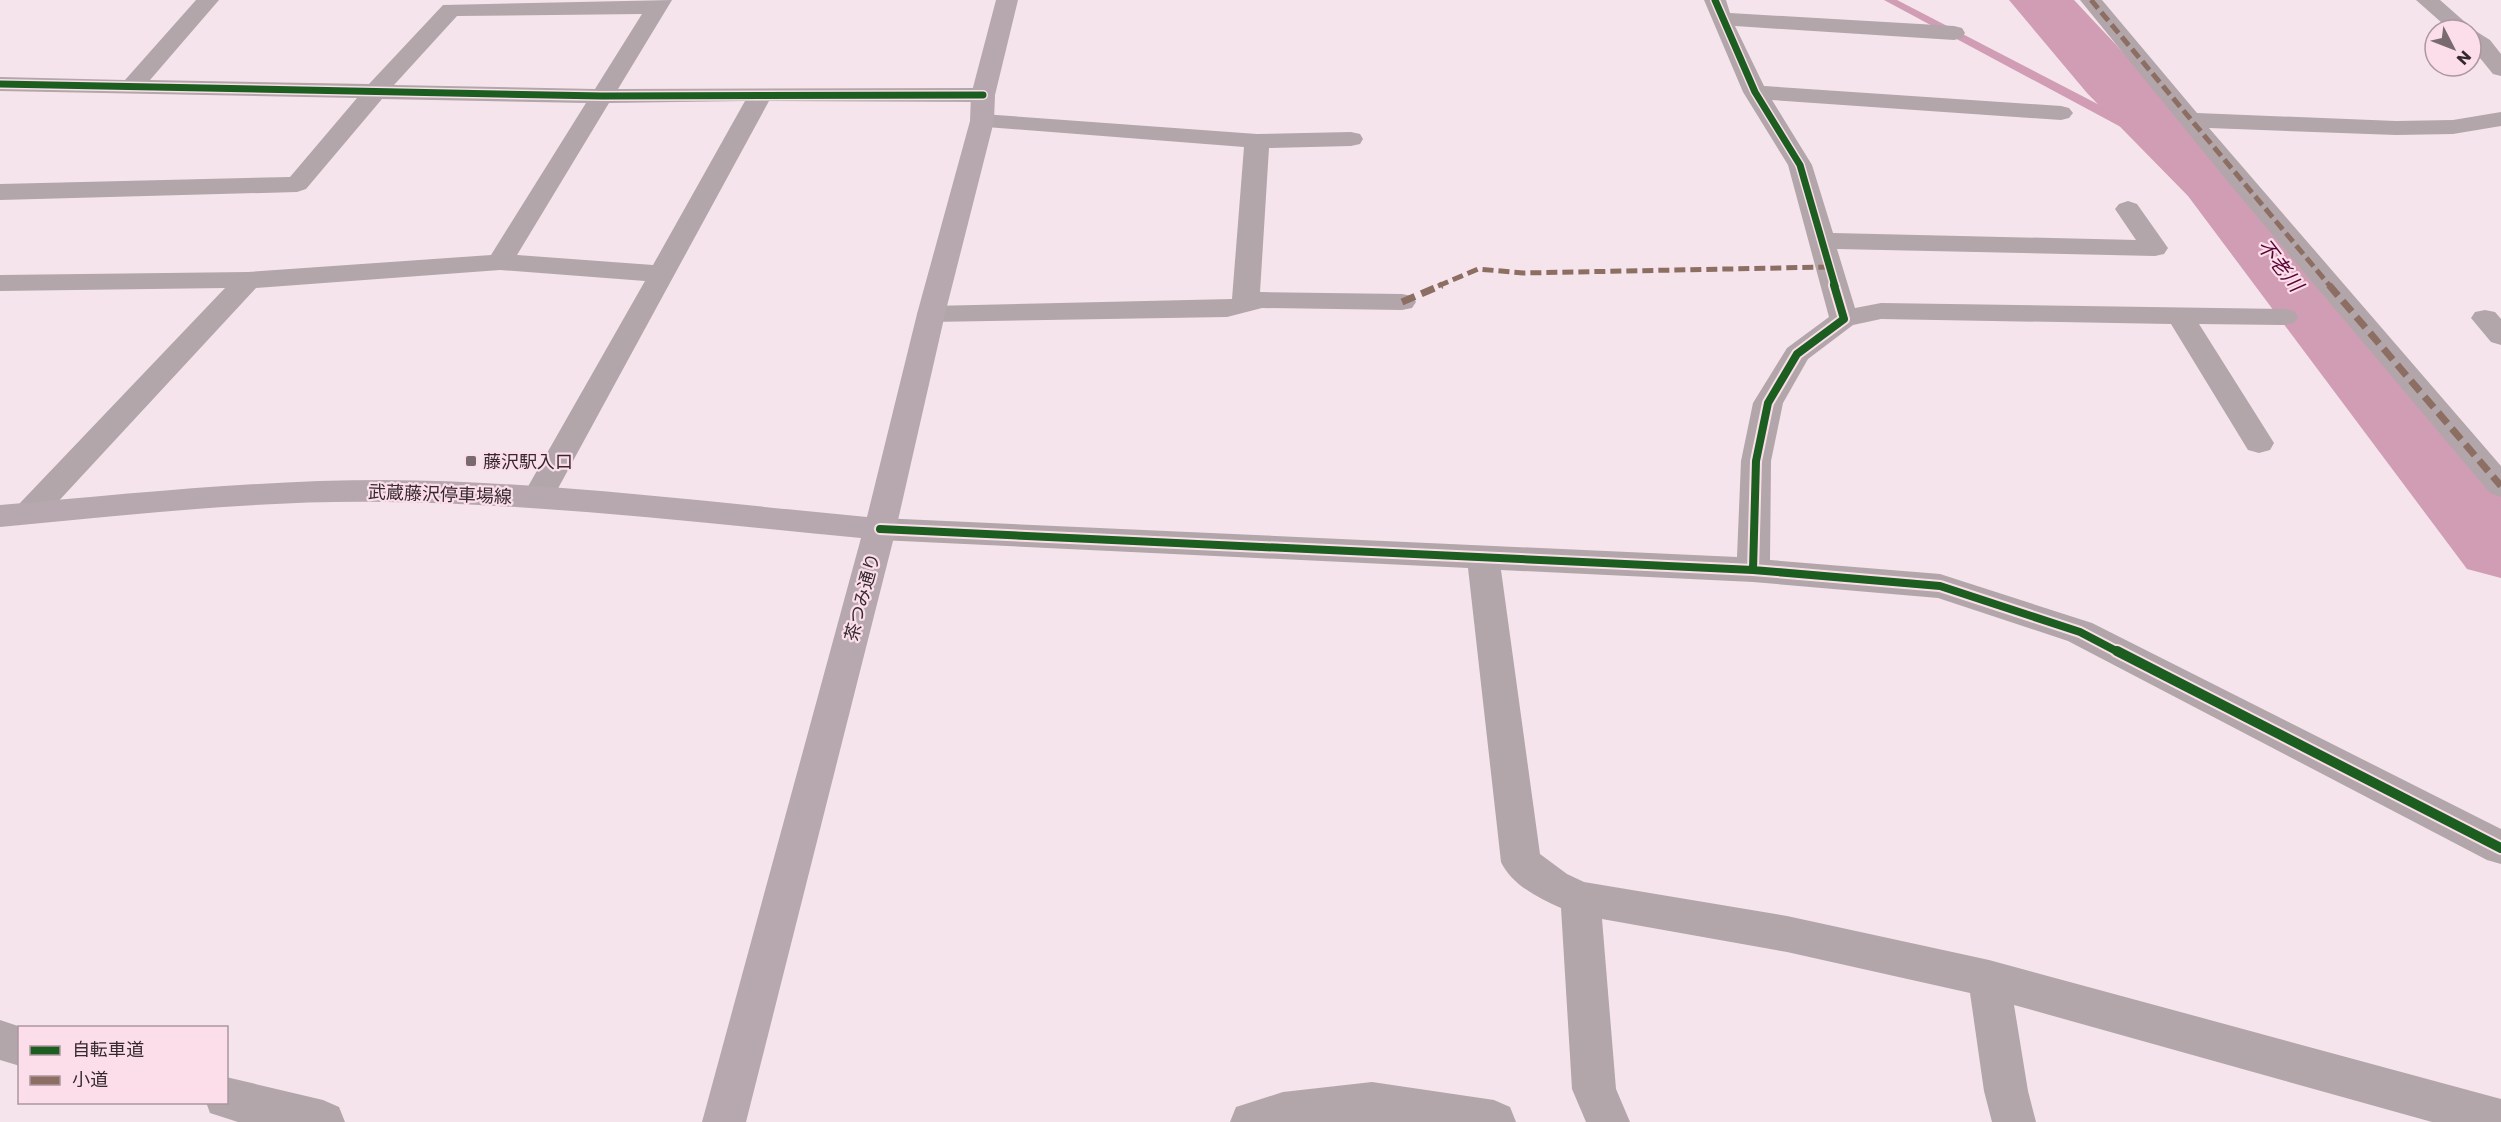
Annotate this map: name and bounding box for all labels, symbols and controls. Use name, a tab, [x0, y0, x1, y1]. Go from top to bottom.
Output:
north arrow	[2423, 18, 2483, 78]
text: N	[2451, 46, 2476, 70]
water label: 不老川	[2250, 233, 2311, 299]
place label: 藤沢駅入口	[483, 449, 573, 474]
marker: 藤沢駅入口	[464, 454, 478, 468]
street label: 武蔵藤沢停車場線	[368, 479, 512, 509]
street label: 茶つみ通り	[838, 550, 886, 644]
legend	[18, 1026, 228, 1104]
text: 自転車道	[72, 1037, 144, 1062]
text: 小道	[72, 1067, 108, 1092]

